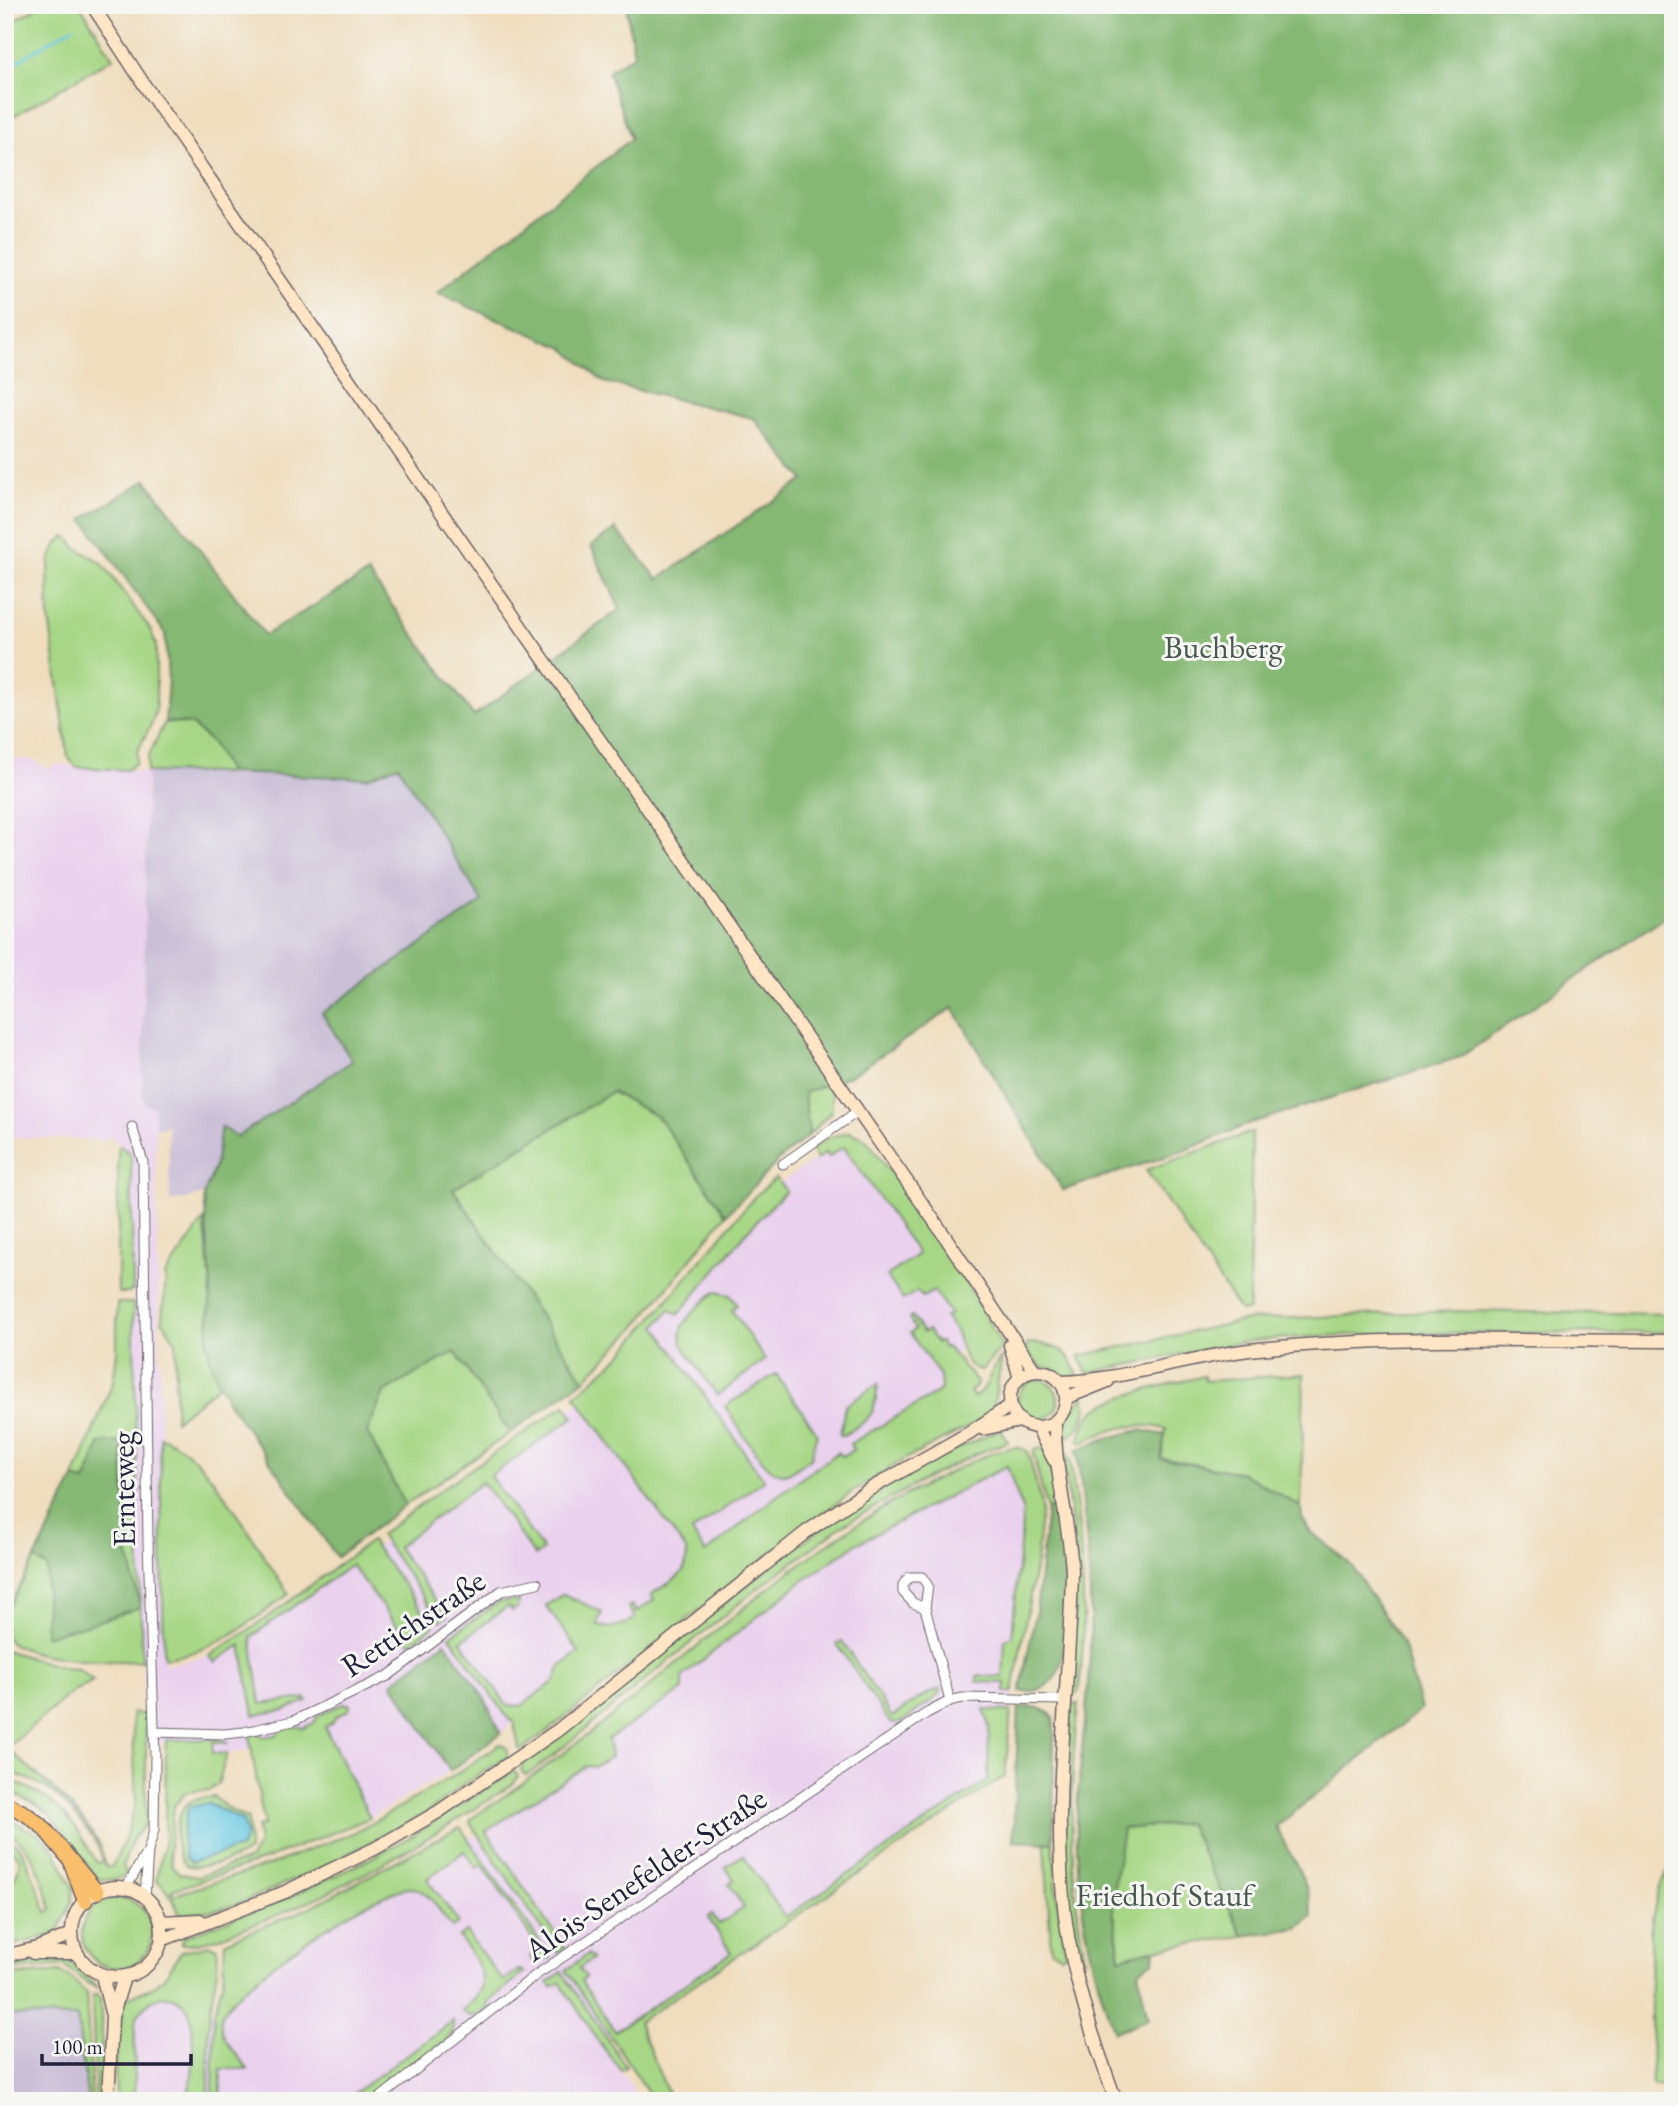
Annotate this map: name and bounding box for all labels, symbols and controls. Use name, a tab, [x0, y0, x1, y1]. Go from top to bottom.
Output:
park label: Buchberg	[1164, 626, 1283, 668]
street label: Ernteweg	[101, 1430, 145, 1547]
street label: Rettichstraße	[333, 1559, 493, 1687]
street label: Alois-Senefelder-Straße	[515, 1777, 774, 1971]
park label: Friedhof Stauf	[1076, 1874, 1256, 1916]
scale bar	[42, 2022, 191, 2066]
text: 100 m	[52, 2033, 103, 2060]

